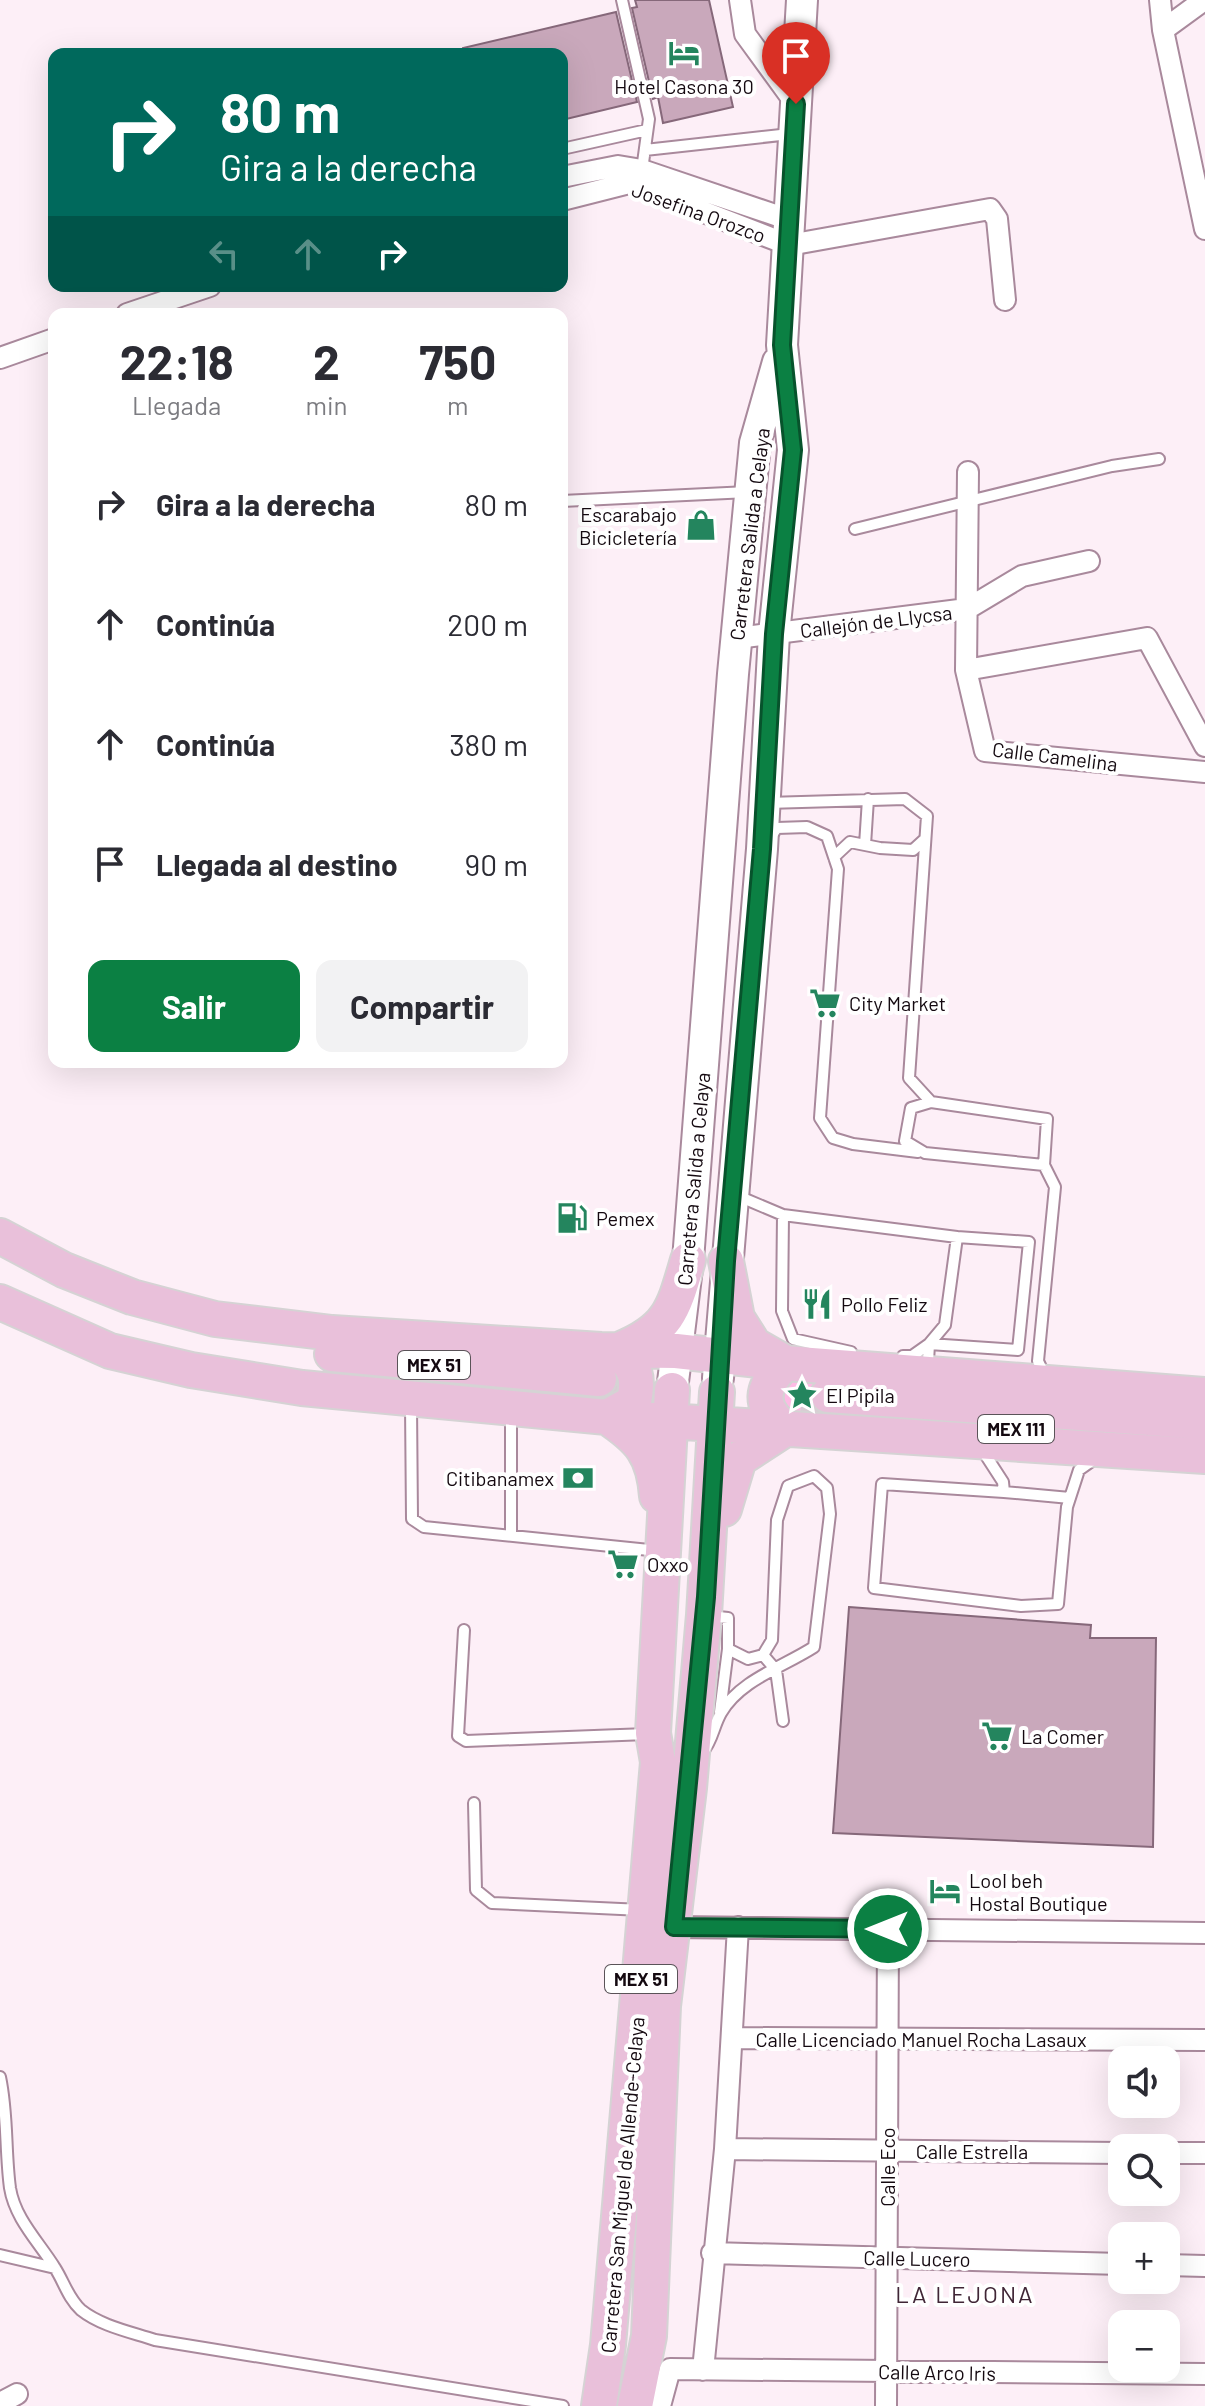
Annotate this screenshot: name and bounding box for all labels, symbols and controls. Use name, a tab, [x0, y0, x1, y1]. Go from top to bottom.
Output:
pin	[762, 22, 830, 104]
icon: arrive	[774, 34, 818, 78]
hotel icon: Hotel Casona 30	[667, 36, 701, 70]
place label: Hotel Casona 30	[614, 74, 754, 98]
text: 80 m	[220, 77, 340, 144]
icon: right	[88, 80, 192, 184]
text: Gira a la derecha	[220, 145, 477, 188]
street label: Josefina Orozco	[629, 177, 769, 247]
icon: left	[202, 232, 246, 276]
icon: ahead	[286, 232, 330, 276]
icon: right	[370, 232, 414, 276]
text: 22:18	[120, 332, 234, 390]
text: 2	[313, 332, 340, 390]
text: 750	[419, 332, 496, 390]
text: Llegada	[132, 389, 221, 420]
text: min	[305, 389, 348, 420]
text: m	[447, 389, 469, 420]
street label: Carretera Salida a Celaya	[724, 426, 774, 642]
icon: right	[88, 482, 132, 526]
text: Gira a la derecha	[156, 486, 375, 522]
text: 80 m	[465, 486, 528, 522]
place label: Escarabajo Bicicletería	[579, 502, 677, 549]
shop icon: Escarabajo Bicicletería	[684, 508, 718, 542]
street label: Callejón de Llycsa	[799, 600, 953, 642]
icon: ahead	[88, 602, 132, 646]
text: Continúa	[156, 606, 275, 642]
text: 200 m	[447, 606, 528, 642]
icon: ahead	[88, 722, 132, 766]
text: Continúa	[156, 726, 275, 762]
text: 380 m	[449, 726, 528, 762]
street label: Calle Camelina	[991, 736, 1119, 776]
icon: arrive	[88, 842, 132, 886]
text: Llegada al destino	[156, 846, 398, 882]
text: 90 m	[465, 846, 528, 882]
button: Salir	[88, 960, 300, 1052]
button: Compartir	[316, 960, 528, 1052]
supermarket icon: City Market	[808, 986, 842, 1020]
place label: City Market	[849, 991, 946, 1015]
street label: Carretera Salida a Celaya	[672, 1071, 714, 1287]
fuel station icon: Pemex	[555, 1201, 589, 1235]
place label: Pemex	[596, 1206, 655, 1230]
restaurant icon: Pollo Feliz	[800, 1287, 834, 1321]
place label: Pollo Feliz	[841, 1292, 927, 1316]
road number: MEX 51	[398, 1351, 470, 1379]
place icon: El Pipila	[785, 1378, 819, 1412]
place label: El Pipila	[826, 1383, 895, 1407]
road number: MEX 111	[978, 1415, 1054, 1443]
bank icon: Citibanamex	[561, 1461, 595, 1495]
place label: Citibanamex	[446, 1466, 554, 1490]
supermarket icon: Oxxo	[606, 1547, 640, 1581]
place label: Oxxo	[647, 1552, 689, 1576]
supermarket icon: La Comer	[980, 1719, 1014, 1753]
place label: La Comer	[1021, 1724, 1104, 1748]
place label: Lool beh Hostal Boutique	[969, 1868, 1108, 1915]
hotel icon: Lool beh Hostal Boutique	[928, 1874, 962, 1908]
position arrow	[846, 1887, 930, 1971]
road number: MEX 51	[605, 1965, 677, 1993]
street label: Carretera San Miguel de Allende-Celaya	[595, 2016, 649, 2354]
street label: Calle Licenciado Manuel Rocha Lasaux	[755, 2027, 1087, 2051]
map controls	[1108, 2046, 1180, 2382]
button: sound	[1108, 2046, 1180, 2118]
street label: Calle Eco	[875, 2127, 899, 2207]
button: search	[1108, 2134, 1180, 2206]
street label: Calle Estrella	[916, 2139, 1028, 2163]
button: +	[1108, 2222, 1180, 2294]
street label: Calle Lucero	[863, 2245, 971, 2271]
district label: LA LEJONA	[895, 2279, 1035, 2308]
button: −	[1108, 2310, 1180, 2382]
street label: Calle Arco Iris	[878, 2359, 996, 2385]

